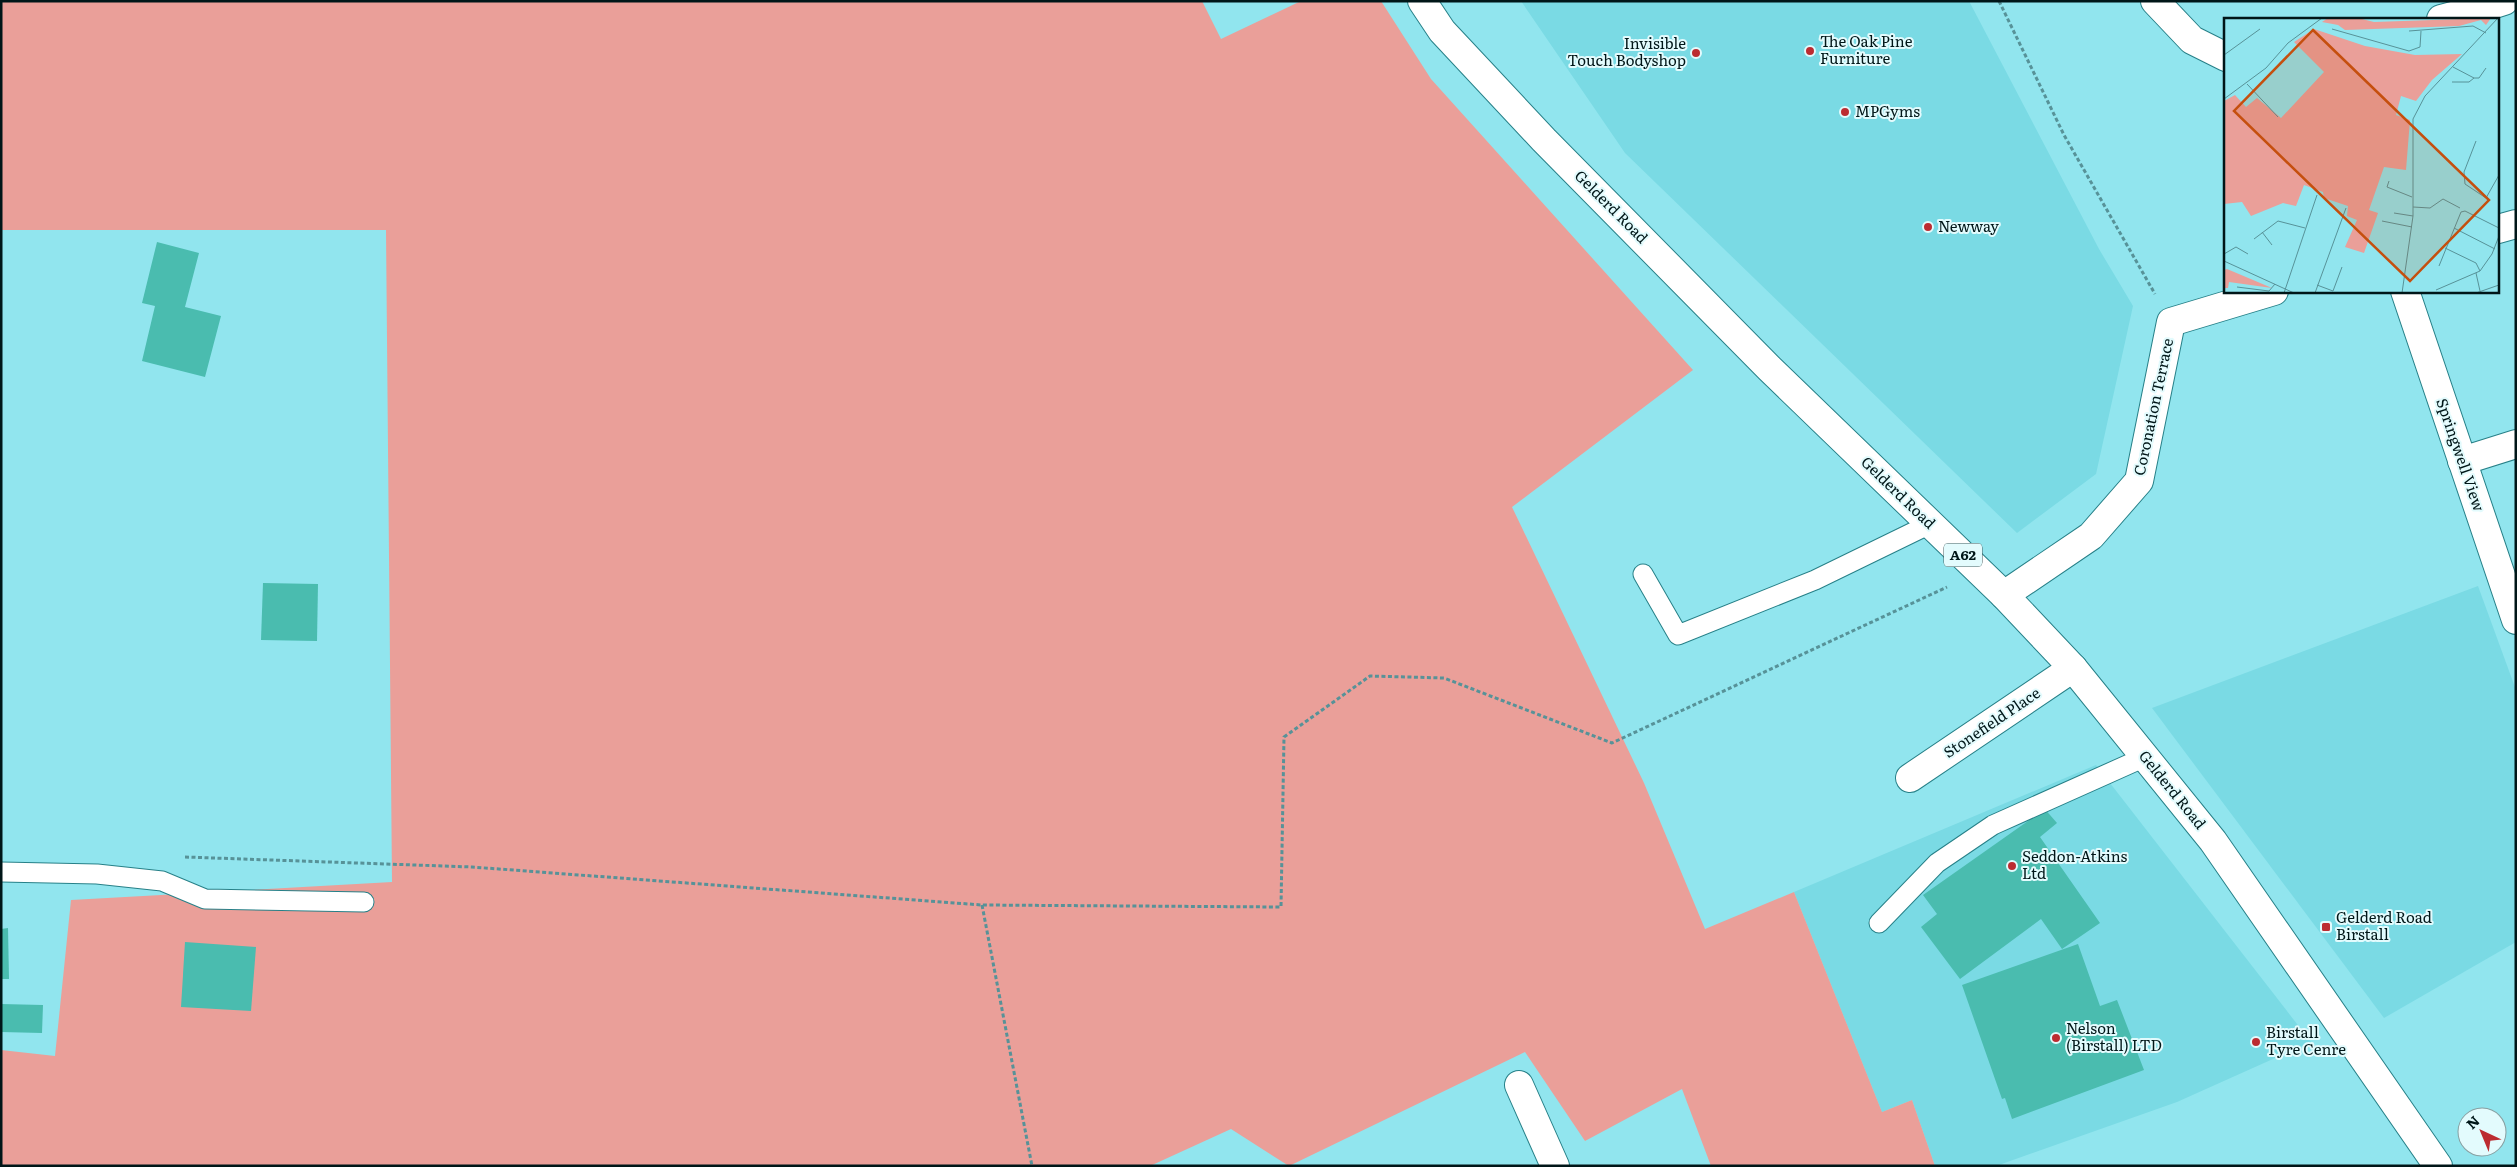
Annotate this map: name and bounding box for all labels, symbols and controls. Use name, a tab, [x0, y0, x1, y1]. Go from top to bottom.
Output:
inset map	[2224, 18, 2500, 292]
place label: The Oak Pine Furniture	[1820, 29, 1913, 69]
place label: Invisible Touch Bodyshop	[1567, 31, 1686, 71]
marker: The Oak Pine Furniture	[1804, 45, 1816, 57]
marker: Invisible Touch Bodyshop	[1690, 47, 1702, 59]
place label: MPGyms	[1855, 99, 1920, 122]
marker: MPGyms	[1839, 106, 1851, 118]
street label: Gelderd Road	[1570, 164, 1654, 248]
place label: Newway	[1938, 214, 1999, 237]
marker: Newway	[1922, 221, 1934, 233]
street label: Coronation Terrace	[2127, 336, 2178, 478]
street label: Springwell View	[2431, 395, 2492, 514]
street label: Gelderd Road	[1857, 450, 1942, 533]
road number: A62	[1944, 544, 1982, 566]
street label: Stonefield Place	[1938, 681, 2044, 763]
street label: Gelderd Road	[2134, 745, 2212, 834]
place label: Seddon-Atkins Ltd	[2022, 844, 2128, 884]
marker: Seddon-Atkins Ltd	[2006, 860, 2018, 872]
place label: Gelderd Road Birstall	[2336, 905, 2432, 945]
marker: Gelderd Road Birstall	[2320, 921, 2332, 933]
place label: Nelson (Birstall) LTD	[2066, 1016, 2162, 1056]
place label: Birstall Tyre Cenre	[2266, 1020, 2346, 1060]
marker: Nelson (Birstall) LTD	[2050, 1032, 2062, 1044]
marker: Birstall Tyre Cenre	[2250, 1036, 2262, 1048]
north arrow	[2457, 1107, 2507, 1157]
text: N	[2461, 1110, 2484, 1133]

